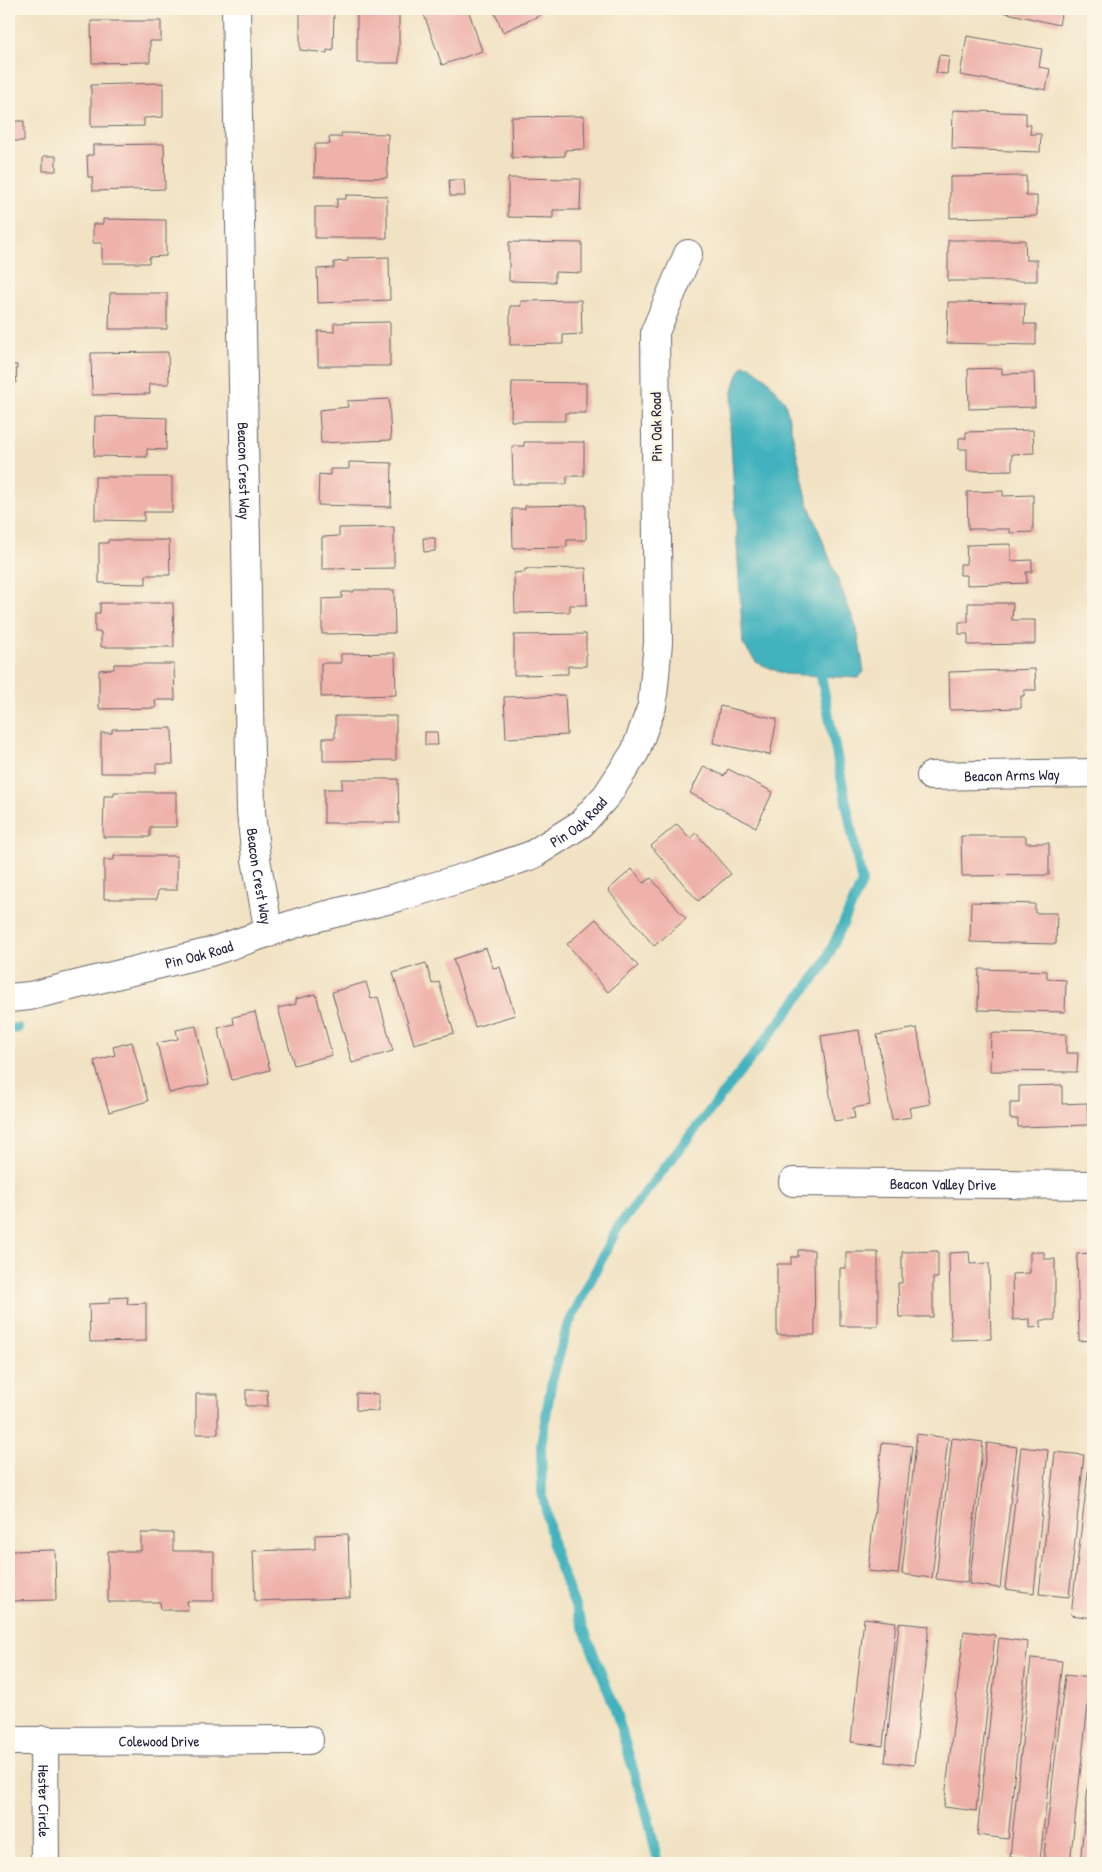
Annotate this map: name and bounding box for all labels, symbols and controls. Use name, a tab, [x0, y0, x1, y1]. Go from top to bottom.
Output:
street label: Pin Oak Road	[645, 392, 667, 462]
street label: Beacon Crest Way	[233, 422, 256, 520]
street label: Beacon Arms Way	[964, 763, 1060, 786]
street label: Pin Oak Road	[545, 792, 611, 852]
street label: Beacon Crest Way	[242, 827, 278, 926]
street label: Pin Oak Road	[163, 935, 236, 973]
street label: Beacon Valley Drive	[890, 1172, 996, 1195]
street label: Colewood Drive	[119, 1730, 200, 1751]
street label: Hester Circle	[34, 1765, 55, 1837]

